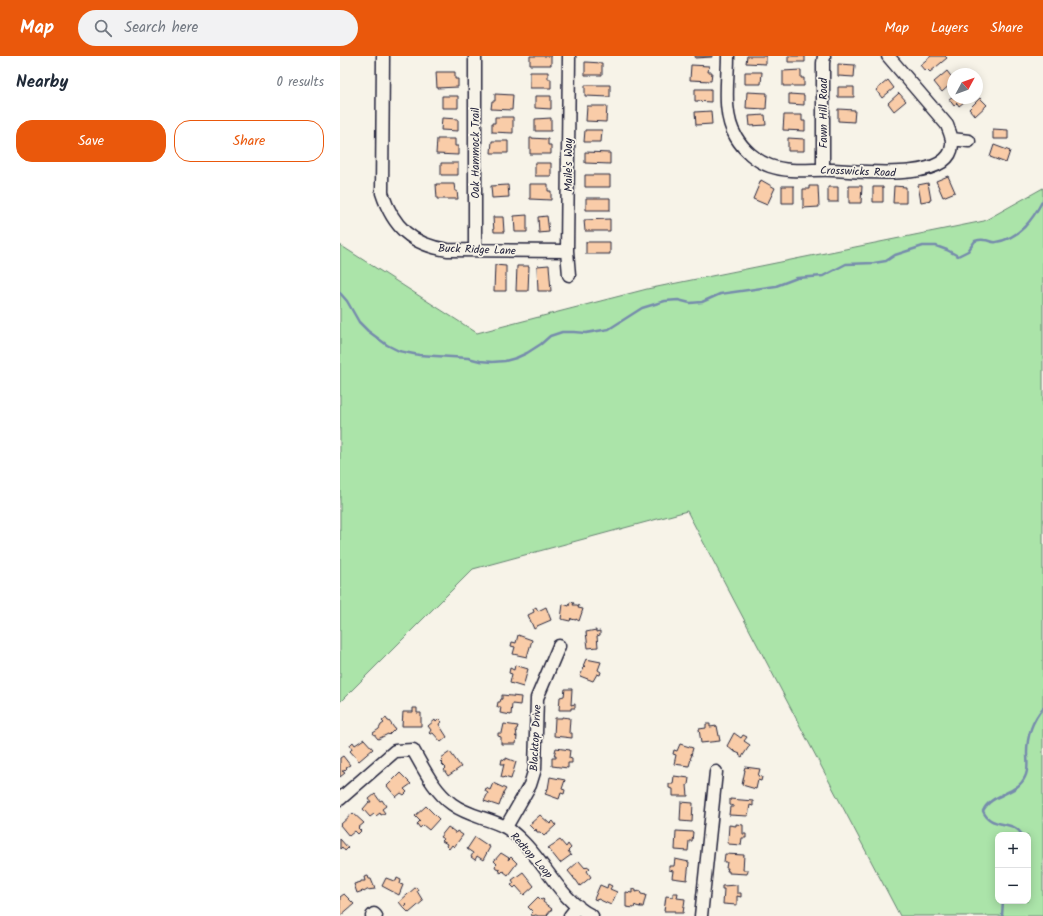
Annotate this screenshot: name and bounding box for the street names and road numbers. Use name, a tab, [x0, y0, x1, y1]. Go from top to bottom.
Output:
street label: Fawn Hill Road	[815, 77, 833, 148]
street label: Oak Hammock Trail	[467, 107, 485, 198]
street label: Maile's Way	[560, 137, 578, 192]
street label: Crosswicks Road	[820, 162, 897, 182]
street label: Buck Ridge Lane	[438, 240, 516, 260]
street label: Blacktop Drive	[525, 704, 547, 772]
street label: Redtop Loop	[505, 828, 558, 883]

